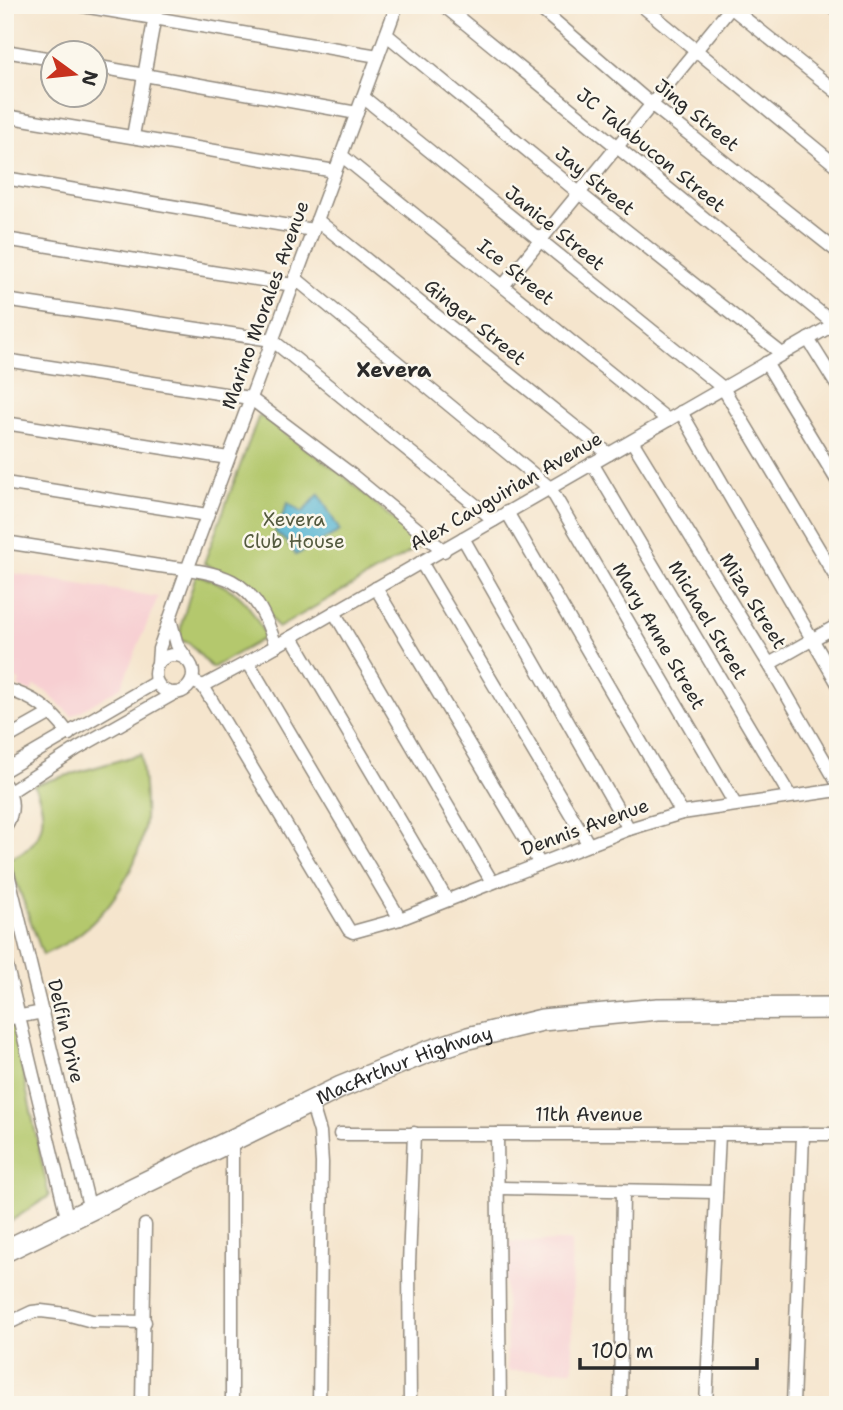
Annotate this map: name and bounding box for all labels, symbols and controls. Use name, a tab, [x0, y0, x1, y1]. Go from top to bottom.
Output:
north arrow	[38, 38, 108, 108]
text: N	[76, 68, 104, 89]
street label: Jing Street	[650, 73, 744, 157]
street label: JC Talabucon Street	[571, 82, 731, 218]
street label: Jay Street	[550, 141, 640, 221]
street label: Janice Street	[500, 180, 610, 276]
street label: Marino Morales Avenue	[216, 197, 314, 413]
street label: Ice Street	[472, 233, 560, 311]
street label: Ginger Street	[419, 273, 531, 371]
district label: Xevera	[357, 356, 432, 384]
street label: Alex Cauguirian Avenue	[405, 426, 607, 556]
park label: Xevera Club House	[243, 507, 345, 554]
street label: Miza Street	[714, 549, 792, 653]
street label: Michael Street	[663, 556, 753, 684]
street label: Mary Anne Street	[607, 558, 711, 714]
street label: Dennis Avenue	[518, 792, 652, 862]
street label: Delfin Drive	[42, 977, 90, 1085]
street label: MacArthur Highway	[312, 1020, 495, 1110]
street label: 11th Avenue	[535, 1102, 643, 1127]
scale bar	[580, 1326, 757, 1370]
text: 100 m	[591, 1337, 654, 1365]

